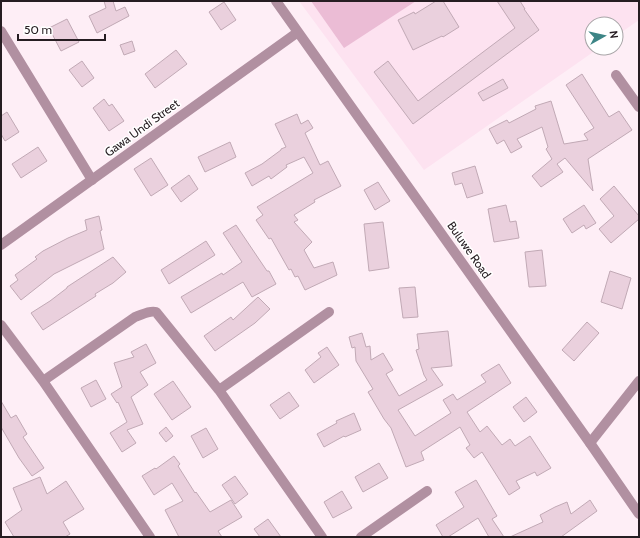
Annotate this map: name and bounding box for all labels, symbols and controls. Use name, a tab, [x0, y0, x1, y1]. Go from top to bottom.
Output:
scale bar	[18, 16, 105, 42]
north arrow	[584, 16, 624, 56]
text: 50 m	[24, 22, 52, 37]
text: N	[606, 30, 621, 39]
street label: Gawa Undi Street	[101, 95, 182, 160]
street label: Buluwe Road	[444, 218, 494, 281]

